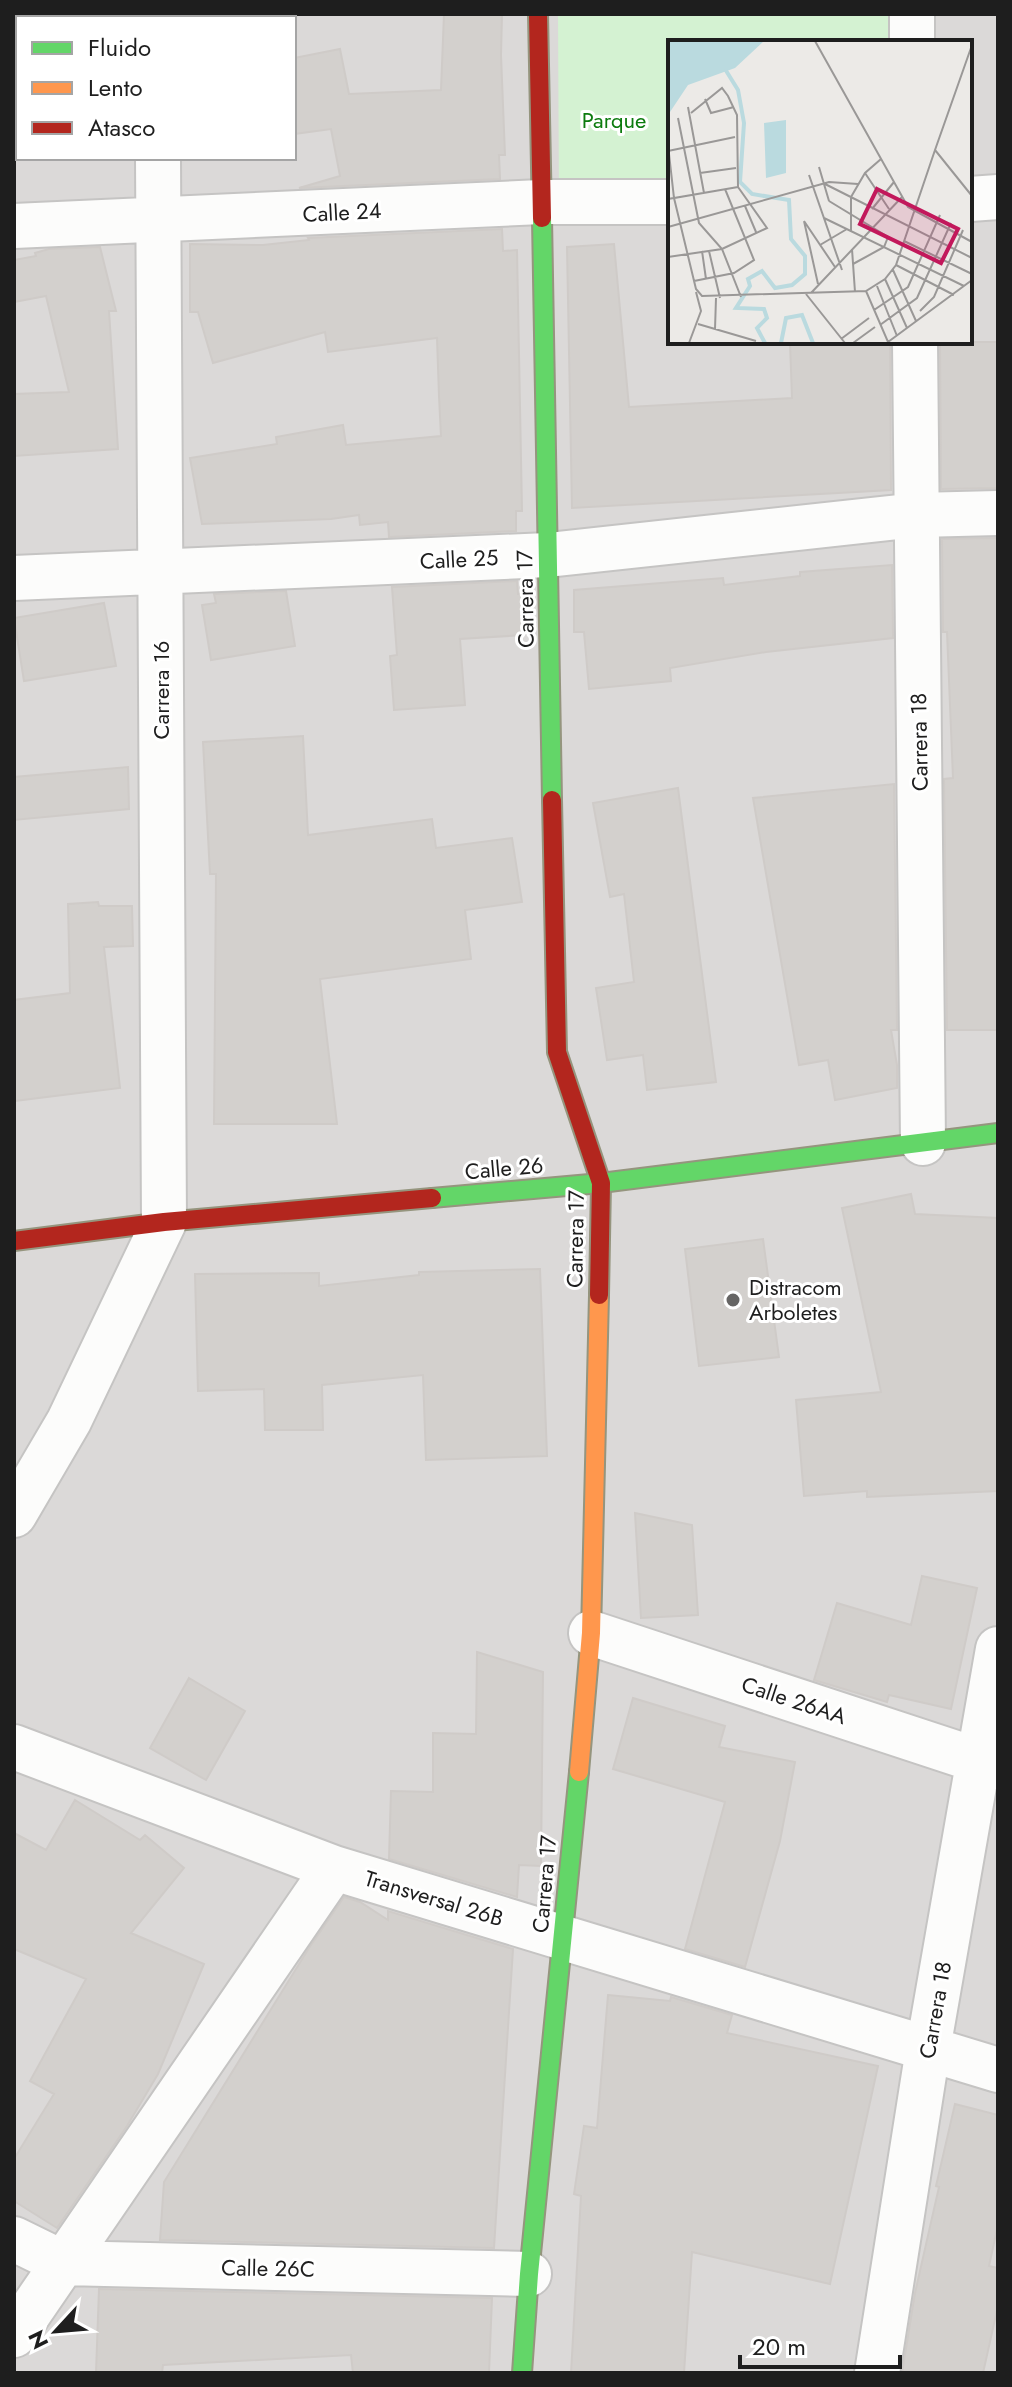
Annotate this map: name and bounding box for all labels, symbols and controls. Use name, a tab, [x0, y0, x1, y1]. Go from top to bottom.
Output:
legend	[16, 16, 296, 160]
text: Fluido	[88, 30, 151, 65]
inset map	[668, 40, 972, 344]
text: Lento	[88, 70, 143, 105]
park label: Parque	[582, 104, 646, 136]
text: Atasco	[88, 110, 155, 145]
street label: Calle 24	[302, 194, 382, 230]
street label: Calle 25	[419, 541, 499, 577]
street label: Carrera 17	[508, 549, 542, 648]
street label: Carrera 16	[145, 640, 177, 740]
street label: Carrera 18	[902, 693, 936, 791]
street label: Calle 26	[463, 1149, 545, 1187]
street label: Carrera 17	[558, 1189, 592, 1288]
place label: Distracom Arboletes	[749, 1271, 842, 1328]
marker: Distracom Arboletes	[724, 1291, 742, 1309]
street label: Calle 26AA	[737, 1668, 851, 1732]
street label: Carrera 17	[524, 1833, 564, 1934]
street label: Transversal 26B	[361, 1862, 507, 1934]
street label: Carrera 18	[911, 1959, 959, 2061]
street label: Calle 26C	[221, 2251, 315, 2285]
north arrow	[16, 2291, 96, 2371]
scale bar	[740, 2319, 900, 2369]
text: N	[20, 2325, 56, 2355]
text: 20 m	[752, 2329, 806, 2364]

